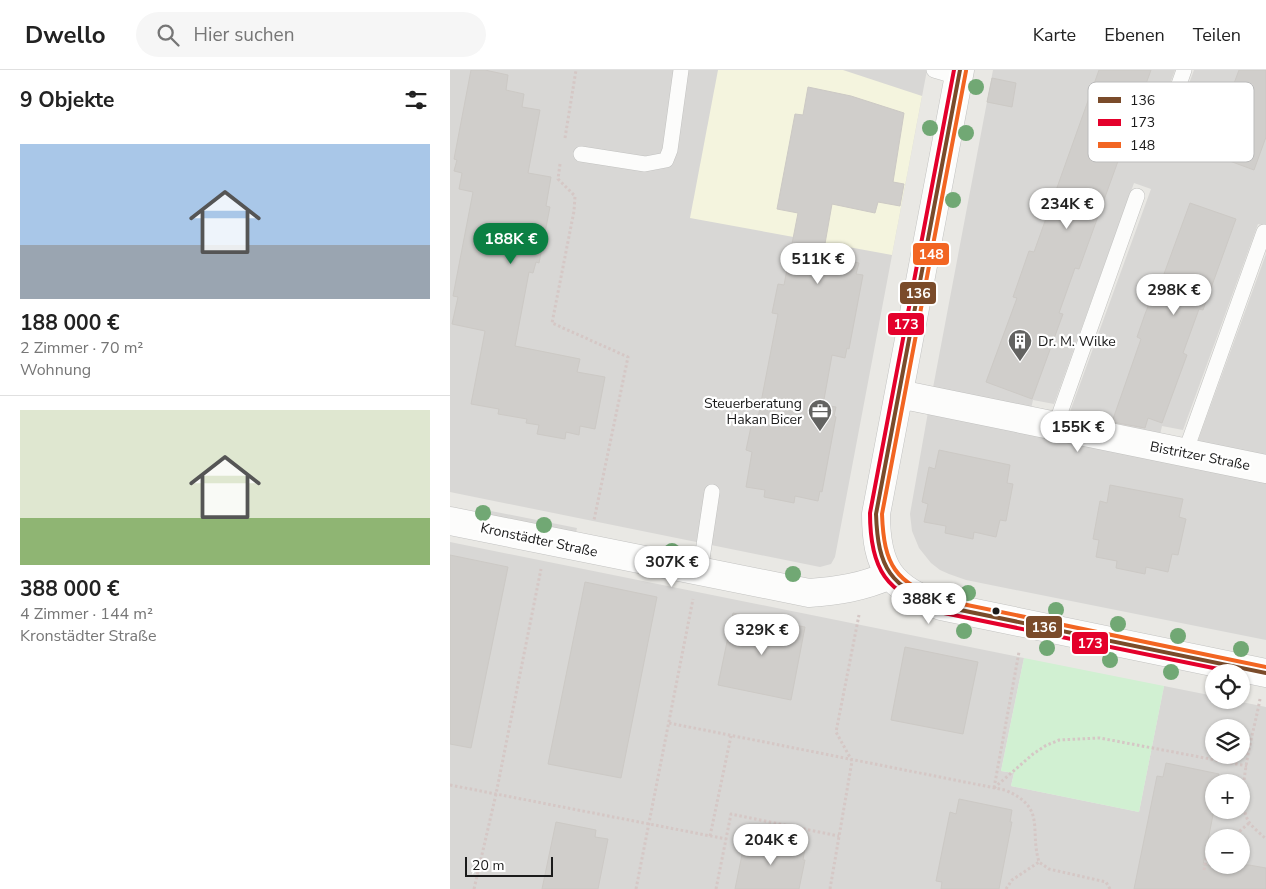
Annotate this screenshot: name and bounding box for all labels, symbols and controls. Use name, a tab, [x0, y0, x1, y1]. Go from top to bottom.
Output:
search box	[136, 12, 486, 57]
text: Dwello	[25, 19, 106, 51]
icon: search	[154, 21, 182, 49]
text: Hier suchen	[194, 22, 295, 48]
text: Karte	[1033, 23, 1076, 47]
text: Ebenen	[1104, 23, 1165, 47]
text: Teilen	[1193, 23, 1241, 47]
legend	[1088, 82, 1254, 162]
text: 9 Objekte	[20, 86, 114, 114]
icon: filters	[402, 86, 430, 114]
text: 136	[1130, 91, 1155, 110]
text: 173	[1130, 113, 1155, 132]
text: 148	[1130, 136, 1155, 155]
icon: home	[180, 177, 270, 267]
pin: 234K €	[1026, 188, 1108, 230]
text: 234K €	[1040, 193, 1094, 215]
pin: 188K €	[470, 222, 552, 265]
text: 188K €	[484, 228, 538, 250]
pin: 511K €	[777, 242, 859, 285]
line badge: 148	[912, 242, 950, 266]
text: 148	[918, 245, 944, 264]
text: 511K €	[791, 248, 845, 270]
pin: 298K €	[1133, 274, 1215, 316]
text: 298K €	[1147, 279, 1201, 301]
line badge: 136	[899, 281, 937, 305]
text: 136	[905, 284, 931, 303]
text: 188 000 €	[20, 309, 120, 337]
line badge: 173	[887, 312, 925, 336]
text: 173	[893, 315, 919, 334]
building icon: Dr. M. Wilke	[1007, 328, 1033, 362]
place label: Dr. M. Wilke	[1038, 332, 1116, 351]
text: 2 Zimmer · 70 m²	[20, 337, 143, 359]
text: Wohnung	[20, 359, 91, 381]
place label: Steuerberatung Hakan Bicer	[704, 394, 802, 429]
office icon: Steuerberatung Hakan Bicer	[807, 398, 833, 432]
pin: 155K €	[1037, 410, 1119, 453]
text: 155K €	[1051, 416, 1105, 438]
street label: Bistritzer Straße	[1148, 437, 1252, 475]
icon: home	[180, 442, 270, 532]
street label: Kronstädter Straße	[479, 518, 599, 562]
pin: 307K €	[631, 546, 713, 588]
text: 307K €	[645, 551, 699, 573]
text: 388 000 €	[20, 575, 120, 603]
pin: 388K €	[888, 582, 970, 625]
text: 388K €	[902, 588, 956, 610]
text: 4 Zimmer · 144 m²	[20, 603, 153, 625]
unlabelled marker	[991, 606, 1001, 616]
pin: 329K €	[721, 614, 803, 656]
line badge: 136	[1025, 615, 1063, 639]
text: 136	[1031, 618, 1057, 637]
text: 329K €	[735, 619, 789, 641]
text: Kronstädter Straße	[20, 625, 156, 647]
line badge: 173	[1071, 631, 1109, 655]
text: 173	[1077, 634, 1103, 653]
map controls	[1205, 664, 1250, 874]
button: locate	[1205, 664, 1250, 709]
button: layers	[1205, 719, 1250, 764]
button: +	[1205, 774, 1250, 819]
pin: 204K €	[730, 824, 812, 866]
text: 204K €	[744, 829, 798, 851]
button: −	[1205, 829, 1250, 874]
scale bar	[465, 854, 552, 877]
text: 20 m	[472, 856, 504, 875]

